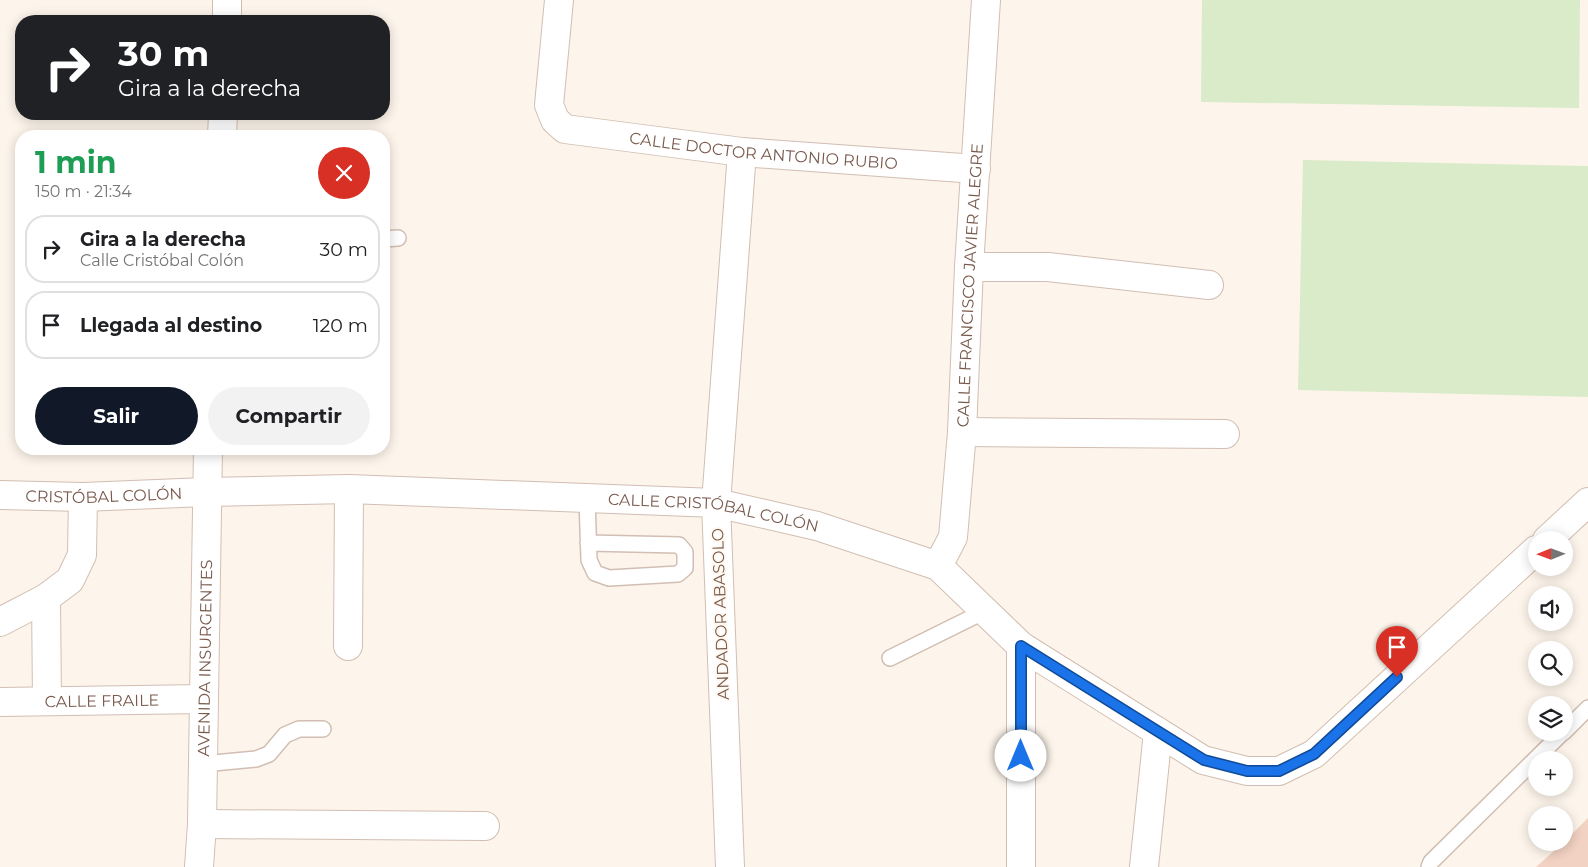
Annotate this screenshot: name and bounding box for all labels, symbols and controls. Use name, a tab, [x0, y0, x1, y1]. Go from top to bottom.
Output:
text: 30 m	[118, 32, 209, 75]
icon: right	[35, 35, 100, 100]
text: Gira a la derecha	[118, 75, 301, 102]
street label: CALLE DOCTOR ANTONIO RUBIO	[628, 128, 898, 173]
street label: CALLE FRANCISCO JAVIER ALEGRE	[953, 143, 987, 428]
text: 1 min	[35, 144, 116, 181]
button: close	[318, 147, 370, 199]
text: 150 m · 21:34	[35, 182, 132, 201]
text: Gira a la derecha	[80, 228, 246, 251]
icon: right	[37, 235, 65, 263]
text: 30 m	[320, 238, 368, 261]
text: Calle Cristóbal Colón	[80, 251, 244, 270]
icon: arrive	[37, 311, 65, 339]
text: Llegada al destino	[80, 314, 262, 337]
text: 120 m	[313, 314, 368, 337]
button: Salir	[35, 387, 198, 445]
button: Compartir	[208, 387, 370, 445]
street label: CRISTÓBAL COLÓN	[25, 484, 183, 507]
street label: CALLE CRISTÓBAL COLÓN	[608, 490, 821, 536]
street label: ANDADOR ABASOLO	[708, 528, 733, 700]
north arrow	[1528, 531, 1572, 576]
map controls	[1528, 531, 1573, 851]
street label: AVENIDA INSURGENTES	[194, 559, 216, 757]
button: sound	[1528, 586, 1573, 631]
pin	[1376, 626, 1418, 677]
icon: arrive	[1383, 633, 1411, 661]
button: search	[1528, 641, 1573, 686]
street label: CALLE FRAILE	[45, 691, 159, 711]
button: layers	[1528, 696, 1573, 741]
position arrow	[994, 729, 1046, 781]
button: +	[1528, 751, 1573, 796]
button: −	[1528, 806, 1573, 851]

